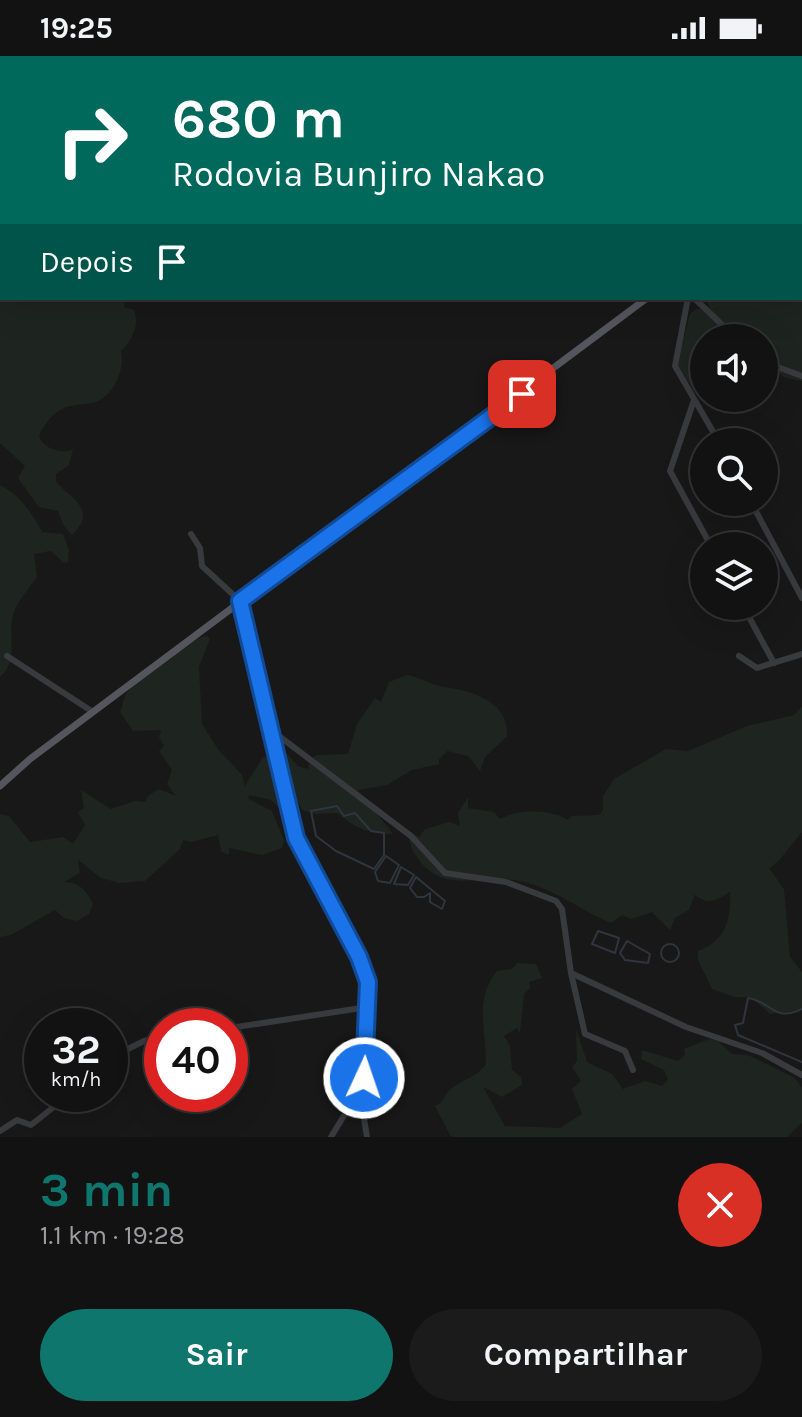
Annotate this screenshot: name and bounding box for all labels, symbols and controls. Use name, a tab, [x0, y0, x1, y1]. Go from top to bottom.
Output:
text: 19:25	[40, 10, 113, 46]
text: 680 m	[172, 86, 345, 151]
icon: right	[40, 88, 144, 192]
text: Rodovia Bunjiro Nakao	[172, 153, 545, 195]
icon: arrive	[150, 240, 194, 284]
text: Depois	[40, 244, 134, 280]
map controls	[690, 324, 778, 620]
button: sound	[690, 324, 778, 412]
pin	[488, 360, 556, 428]
icon: arrive	[500, 372, 544, 416]
button: search	[690, 428, 778, 516]
button: layers	[690, 532, 778, 620]
speed limit sign: 40	[144, 1008, 248, 1112]
text: 32	[51, 1026, 101, 1073]
position arrow	[322, 1036, 406, 1120]
text: km/h	[51, 1068, 101, 1091]
text: 3 min	[40, 1162, 173, 1218]
button: close	[678, 1163, 762, 1247]
text: 1.1 km · 19:28	[40, 1220, 185, 1251]
button: Sair	[40, 1309, 393, 1401]
button: Compartilhar	[409, 1309, 762, 1401]

